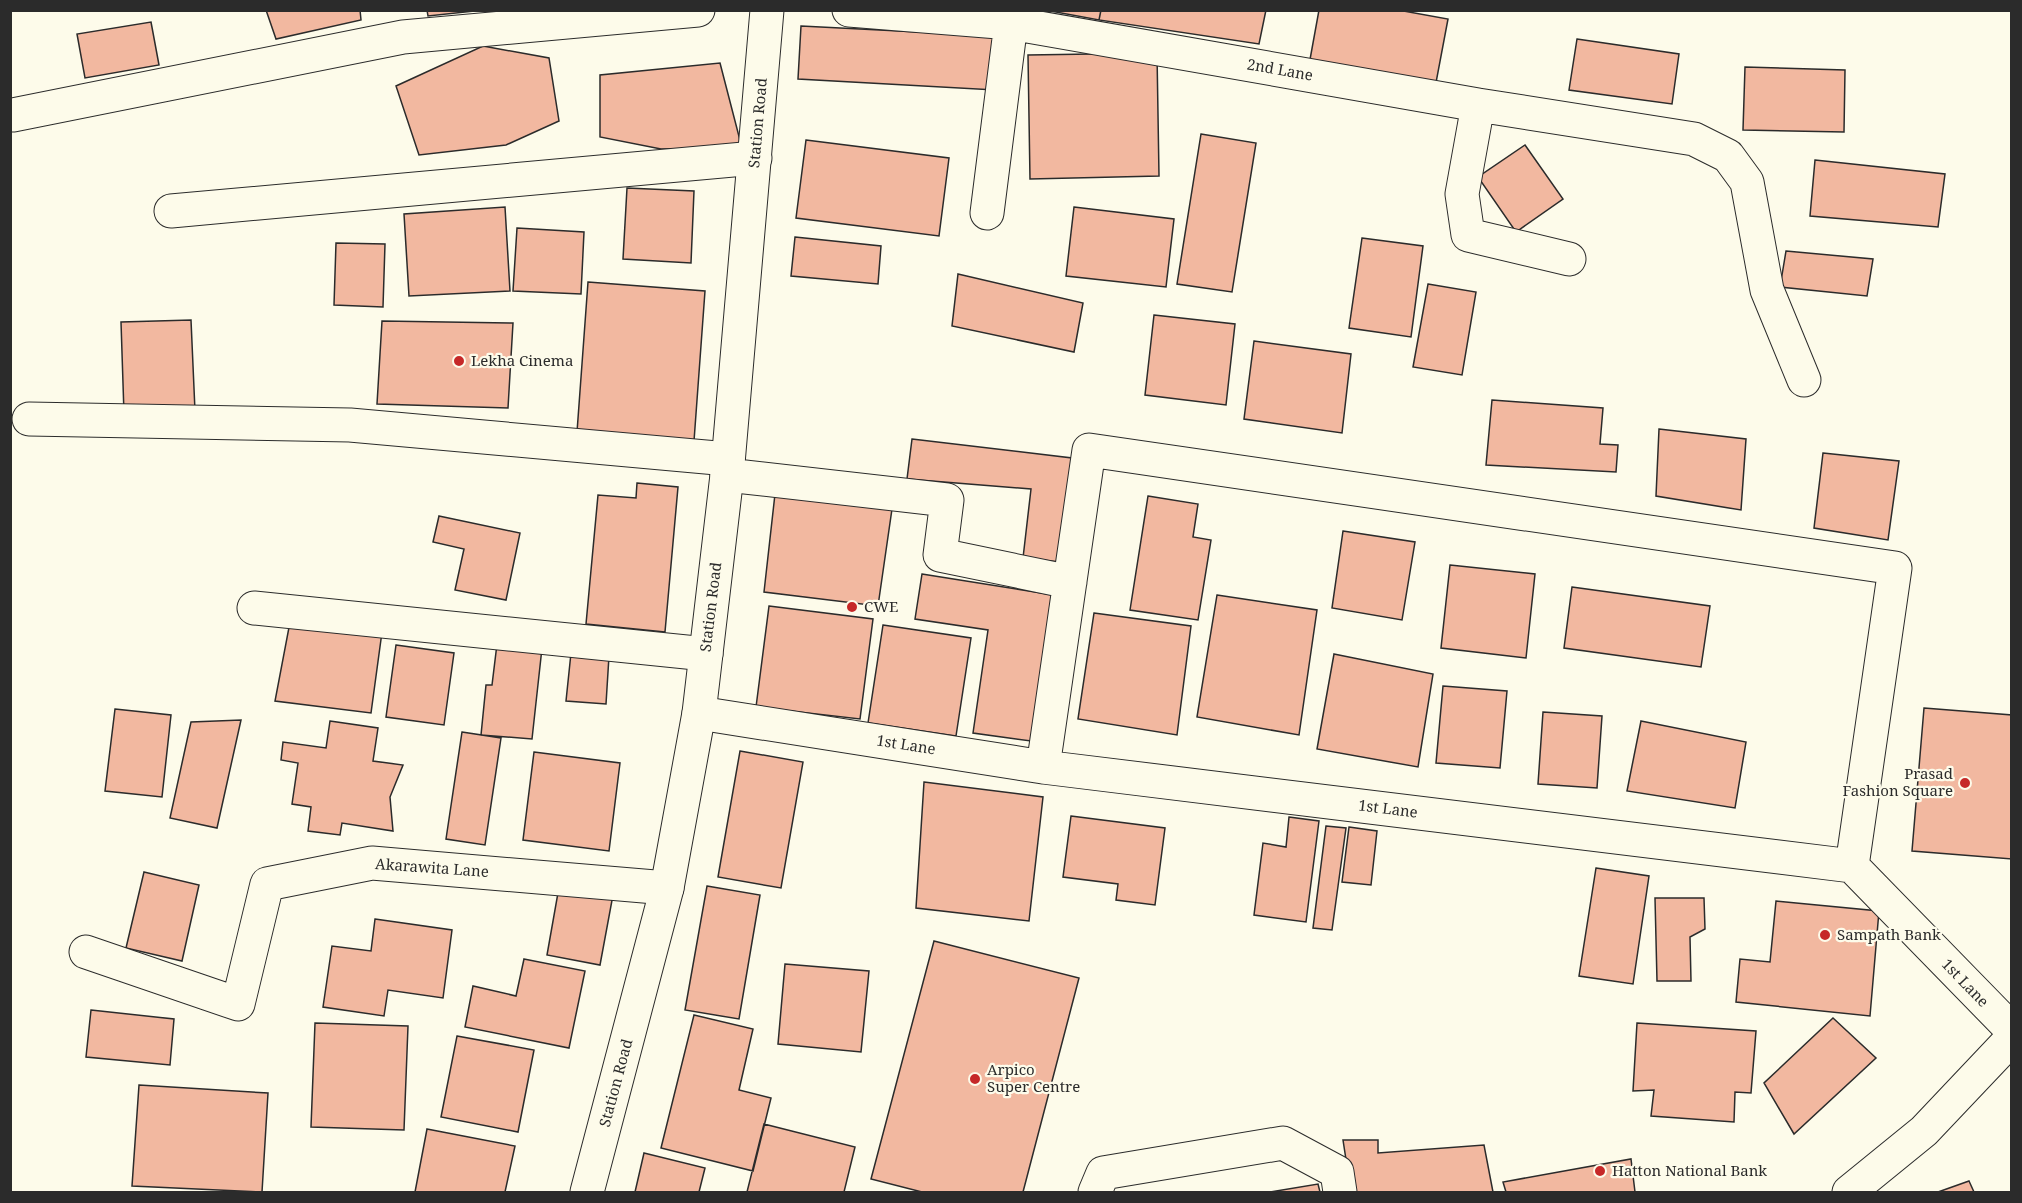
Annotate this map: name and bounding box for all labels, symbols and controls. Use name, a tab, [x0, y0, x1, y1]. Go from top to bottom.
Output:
street label: 2nd Lane	[1246, 53, 1315, 85]
street label: Station Road	[743, 77, 771, 169]
place label: Lekha Cinema	[471, 350, 573, 370]
marker: Lekha Cinema	[452, 354, 466, 368]
street label: Station Road	[695, 561, 725, 653]
place label: CWE	[864, 596, 898, 616]
marker: CWE	[845, 600, 859, 614]
street label: 1st Lane	[875, 729, 937, 759]
place label: Prasad Fashion Square	[1843, 763, 1953, 800]
marker: Prasad Fashion Square	[1958, 776, 1972, 790]
street label: 1st Lane	[1357, 794, 1419, 822]
street label: Akarawita Lane	[375, 853, 490, 881]
place label: Sampath Bank	[1837, 924, 1941, 944]
marker: Sampath Bank	[1818, 928, 1832, 942]
street label: 1st Lane	[1938, 954, 1994, 1011]
street label: Station Road	[594, 1037, 636, 1129]
place label: Arpico Super Centre	[987, 1059, 1080, 1096]
marker: Arpico Super Centre	[968, 1072, 982, 1086]
place label: Hatton National Bank	[1612, 1160, 1767, 1180]
marker: Hatton National Bank	[1593, 1164, 1607, 1178]

